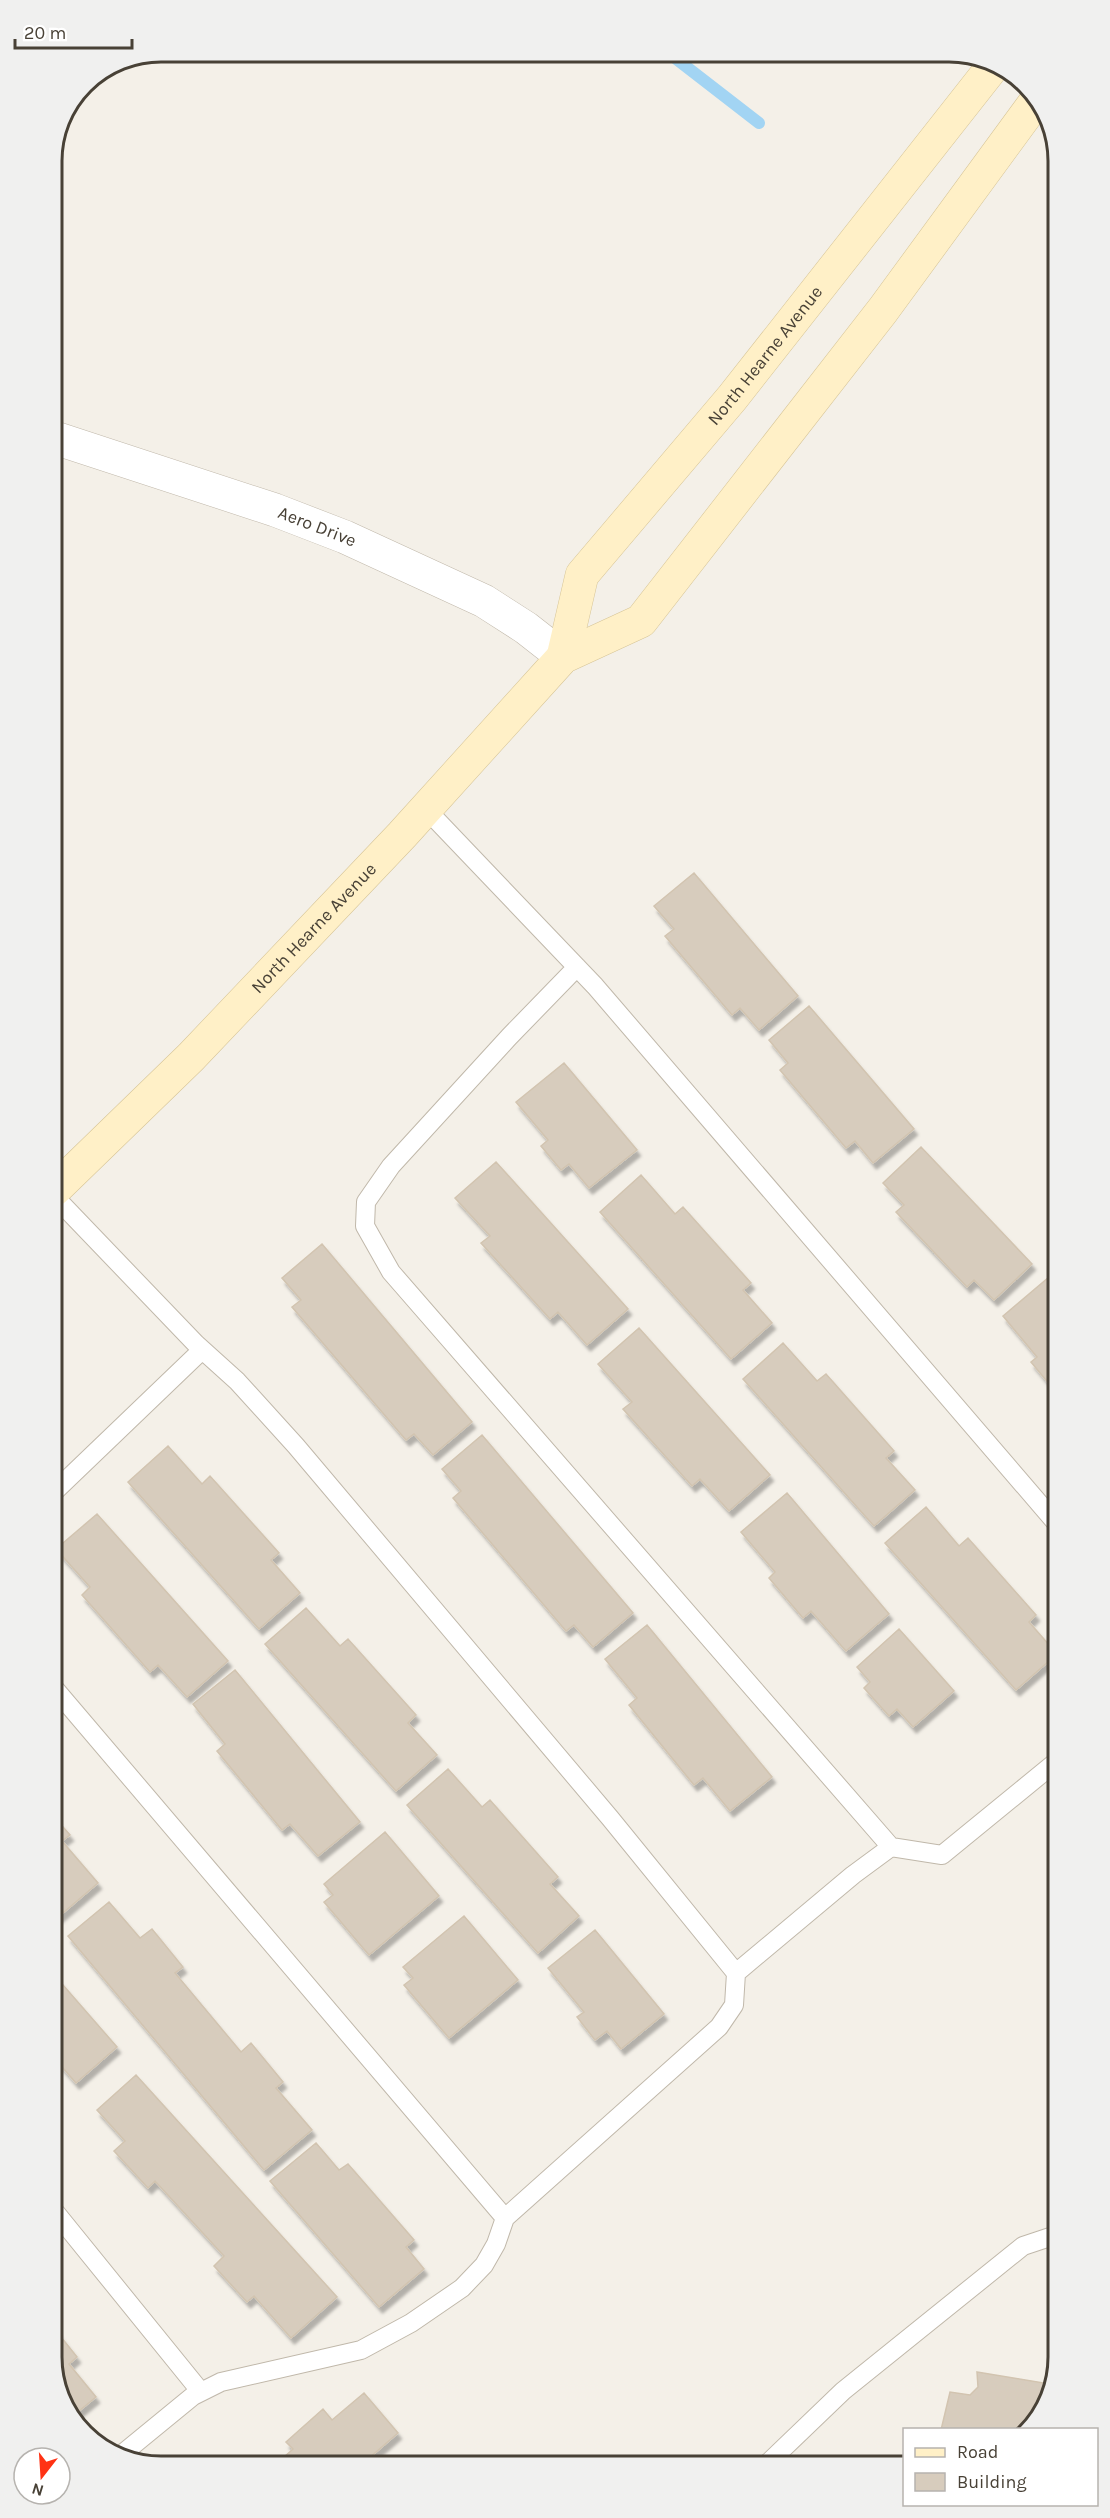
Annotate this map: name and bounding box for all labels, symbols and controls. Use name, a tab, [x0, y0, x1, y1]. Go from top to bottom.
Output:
scale bar	[15, 12, 132, 50]
text: 20 m	[24, 22, 66, 44]
street label: North Hearne Avenue	[703, 281, 827, 430]
street label: Aero Drive	[275, 501, 360, 552]
street label: North Hearne Avenue	[246, 858, 381, 998]
legend	[903, 2428, 1098, 2506]
text: Road	[957, 2441, 998, 2463]
north arrow	[12, 2446, 72, 2506]
text: Building	[957, 2471, 1027, 2493]
text: N	[29, 2479, 46, 2501]

